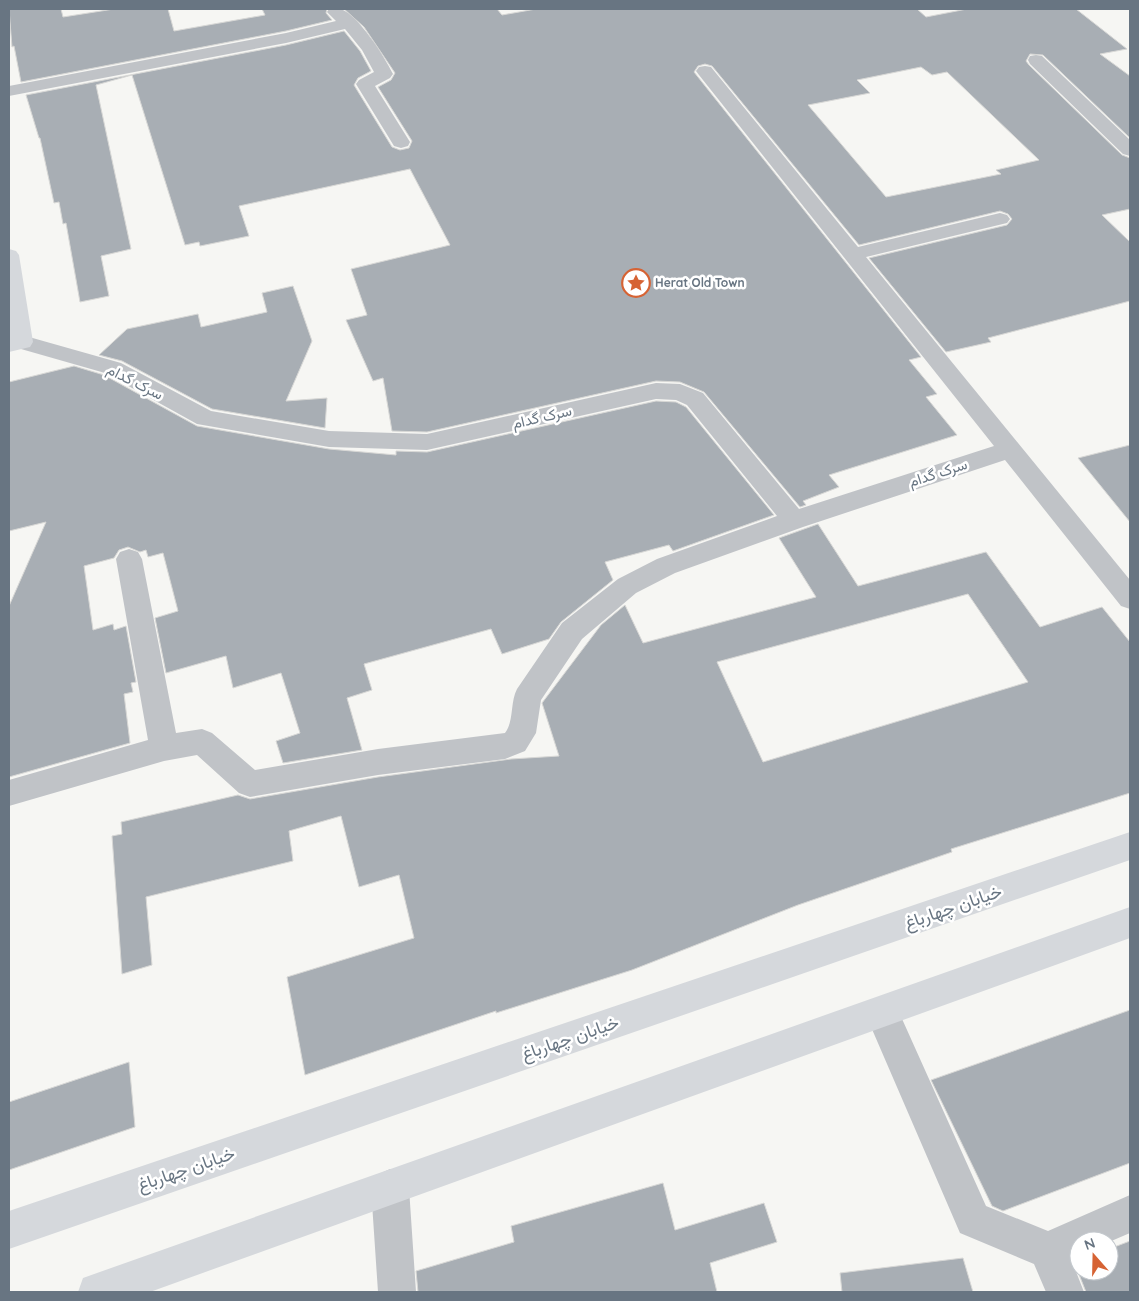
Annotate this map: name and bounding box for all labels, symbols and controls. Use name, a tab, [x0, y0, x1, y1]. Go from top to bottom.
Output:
place icon: Herat Old Town	[621, 268, 651, 298]
place label: Herat Old Town	[655, 275, 745, 290]
street label: سرک گدام	[104, 359, 167, 405]
street label: سرک گدام	[510, 400, 574, 434]
street label: سرک گدام	[906, 454, 970, 492]
street label: خیابان چهارباغ	[901, 879, 1005, 935]
street label: خیابان چهارباغ	[518, 1010, 622, 1066]
street label: خیابان چهارباغ	[134, 1141, 238, 1197]
north arrow	[1069, 1231, 1119, 1281]
text: N	[1082, 1234, 1097, 1254]

